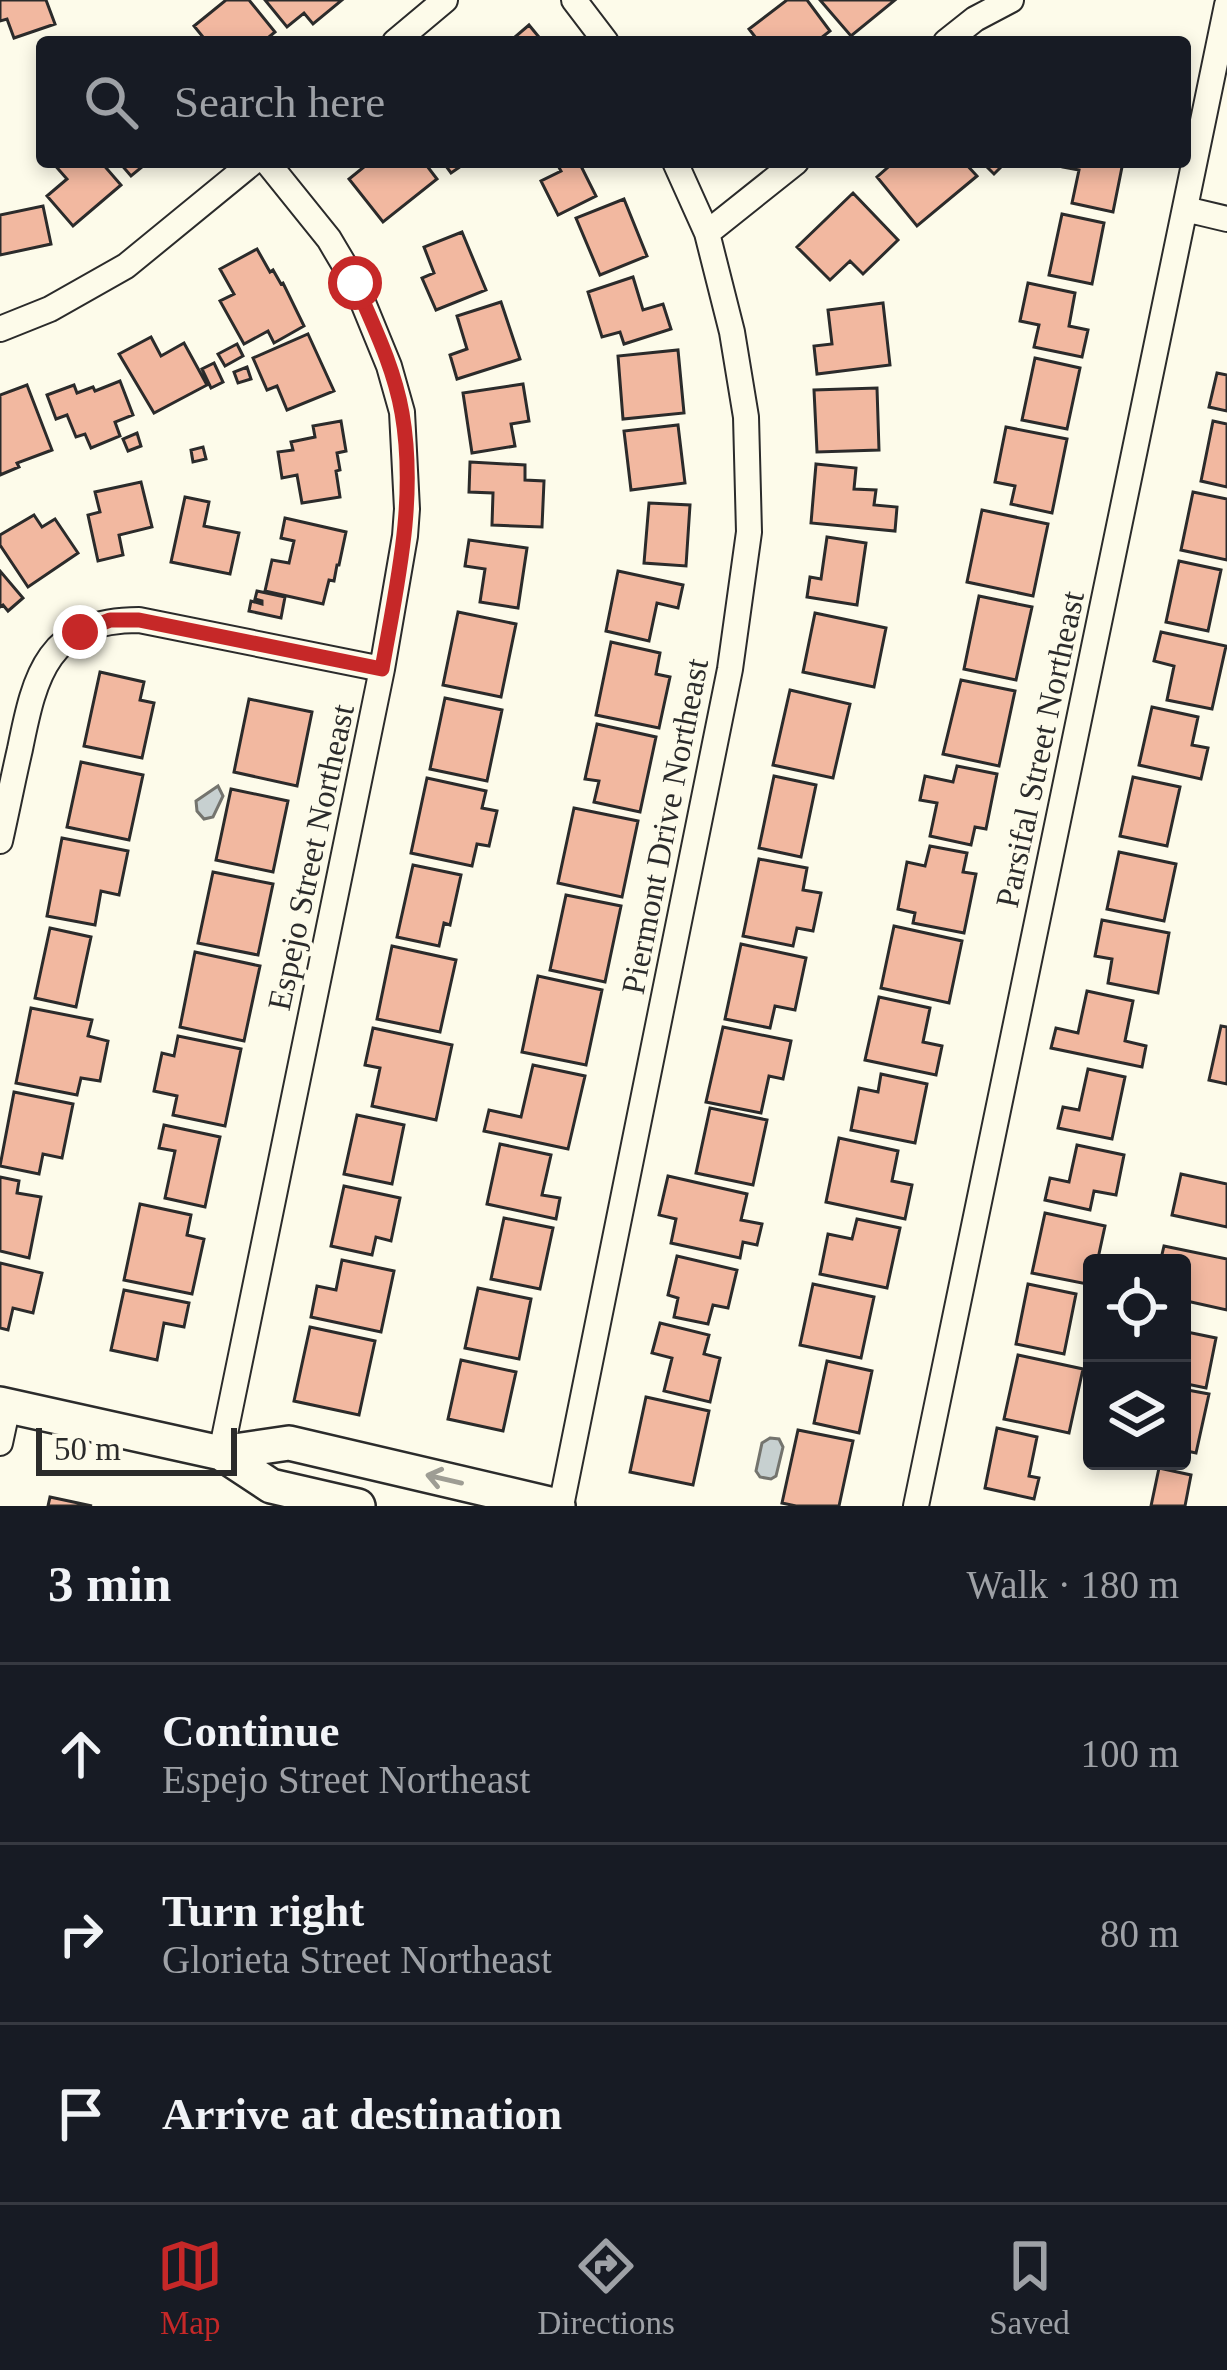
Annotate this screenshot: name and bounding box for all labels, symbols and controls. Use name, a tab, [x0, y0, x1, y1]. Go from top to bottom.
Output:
search box	[36, 36, 1191, 168]
icon: search	[78, 69, 144, 135]
text: Search here	[174, 77, 385, 127]
route start	[328, 256, 382, 310]
street label: Parsifal Street Northeast	[989, 588, 1091, 911]
route end	[53, 605, 107, 659]
street label: Piermont Drive Northeast	[615, 655, 715, 997]
street label: Espejo Street Northeast	[261, 701, 361, 1013]
map controls	[1083, 1254, 1191, 1470]
button: locate	[1083, 1254, 1191, 1362]
button: layers	[1083, 1362, 1191, 1470]
scale bar	[36, 1422, 237, 1475]
text: 50 m	[54, 1431, 121, 1467]
one-way arrow	[425, 1467, 463, 1490]
text: 3 min	[48, 1556, 171, 1612]
text: Walk · 180 m	[967, 1563, 1179, 1606]
text: Continue	[162, 1706, 340, 1756]
icon: ahead	[48, 1721, 114, 1787]
text: 100 m	[1080, 1732, 1179, 1775]
text: Espejo Street Northeast	[162, 1758, 530, 1801]
text: Turn right	[162, 1886, 364, 1936]
icon: right	[48, 1901, 114, 1967]
text: 80 m	[1100, 1912, 1179, 1955]
text: Glorieta Street Northeast	[162, 1938, 552, 1981]
icon: arrive	[48, 2081, 114, 2147]
text: Arrive at destination	[162, 2089, 562, 2139]
tab: Map	[157, 2233, 223, 2342]
tab: Directions	[537, 2233, 675, 2342]
tab: Saved	[989, 2233, 1070, 2342]

